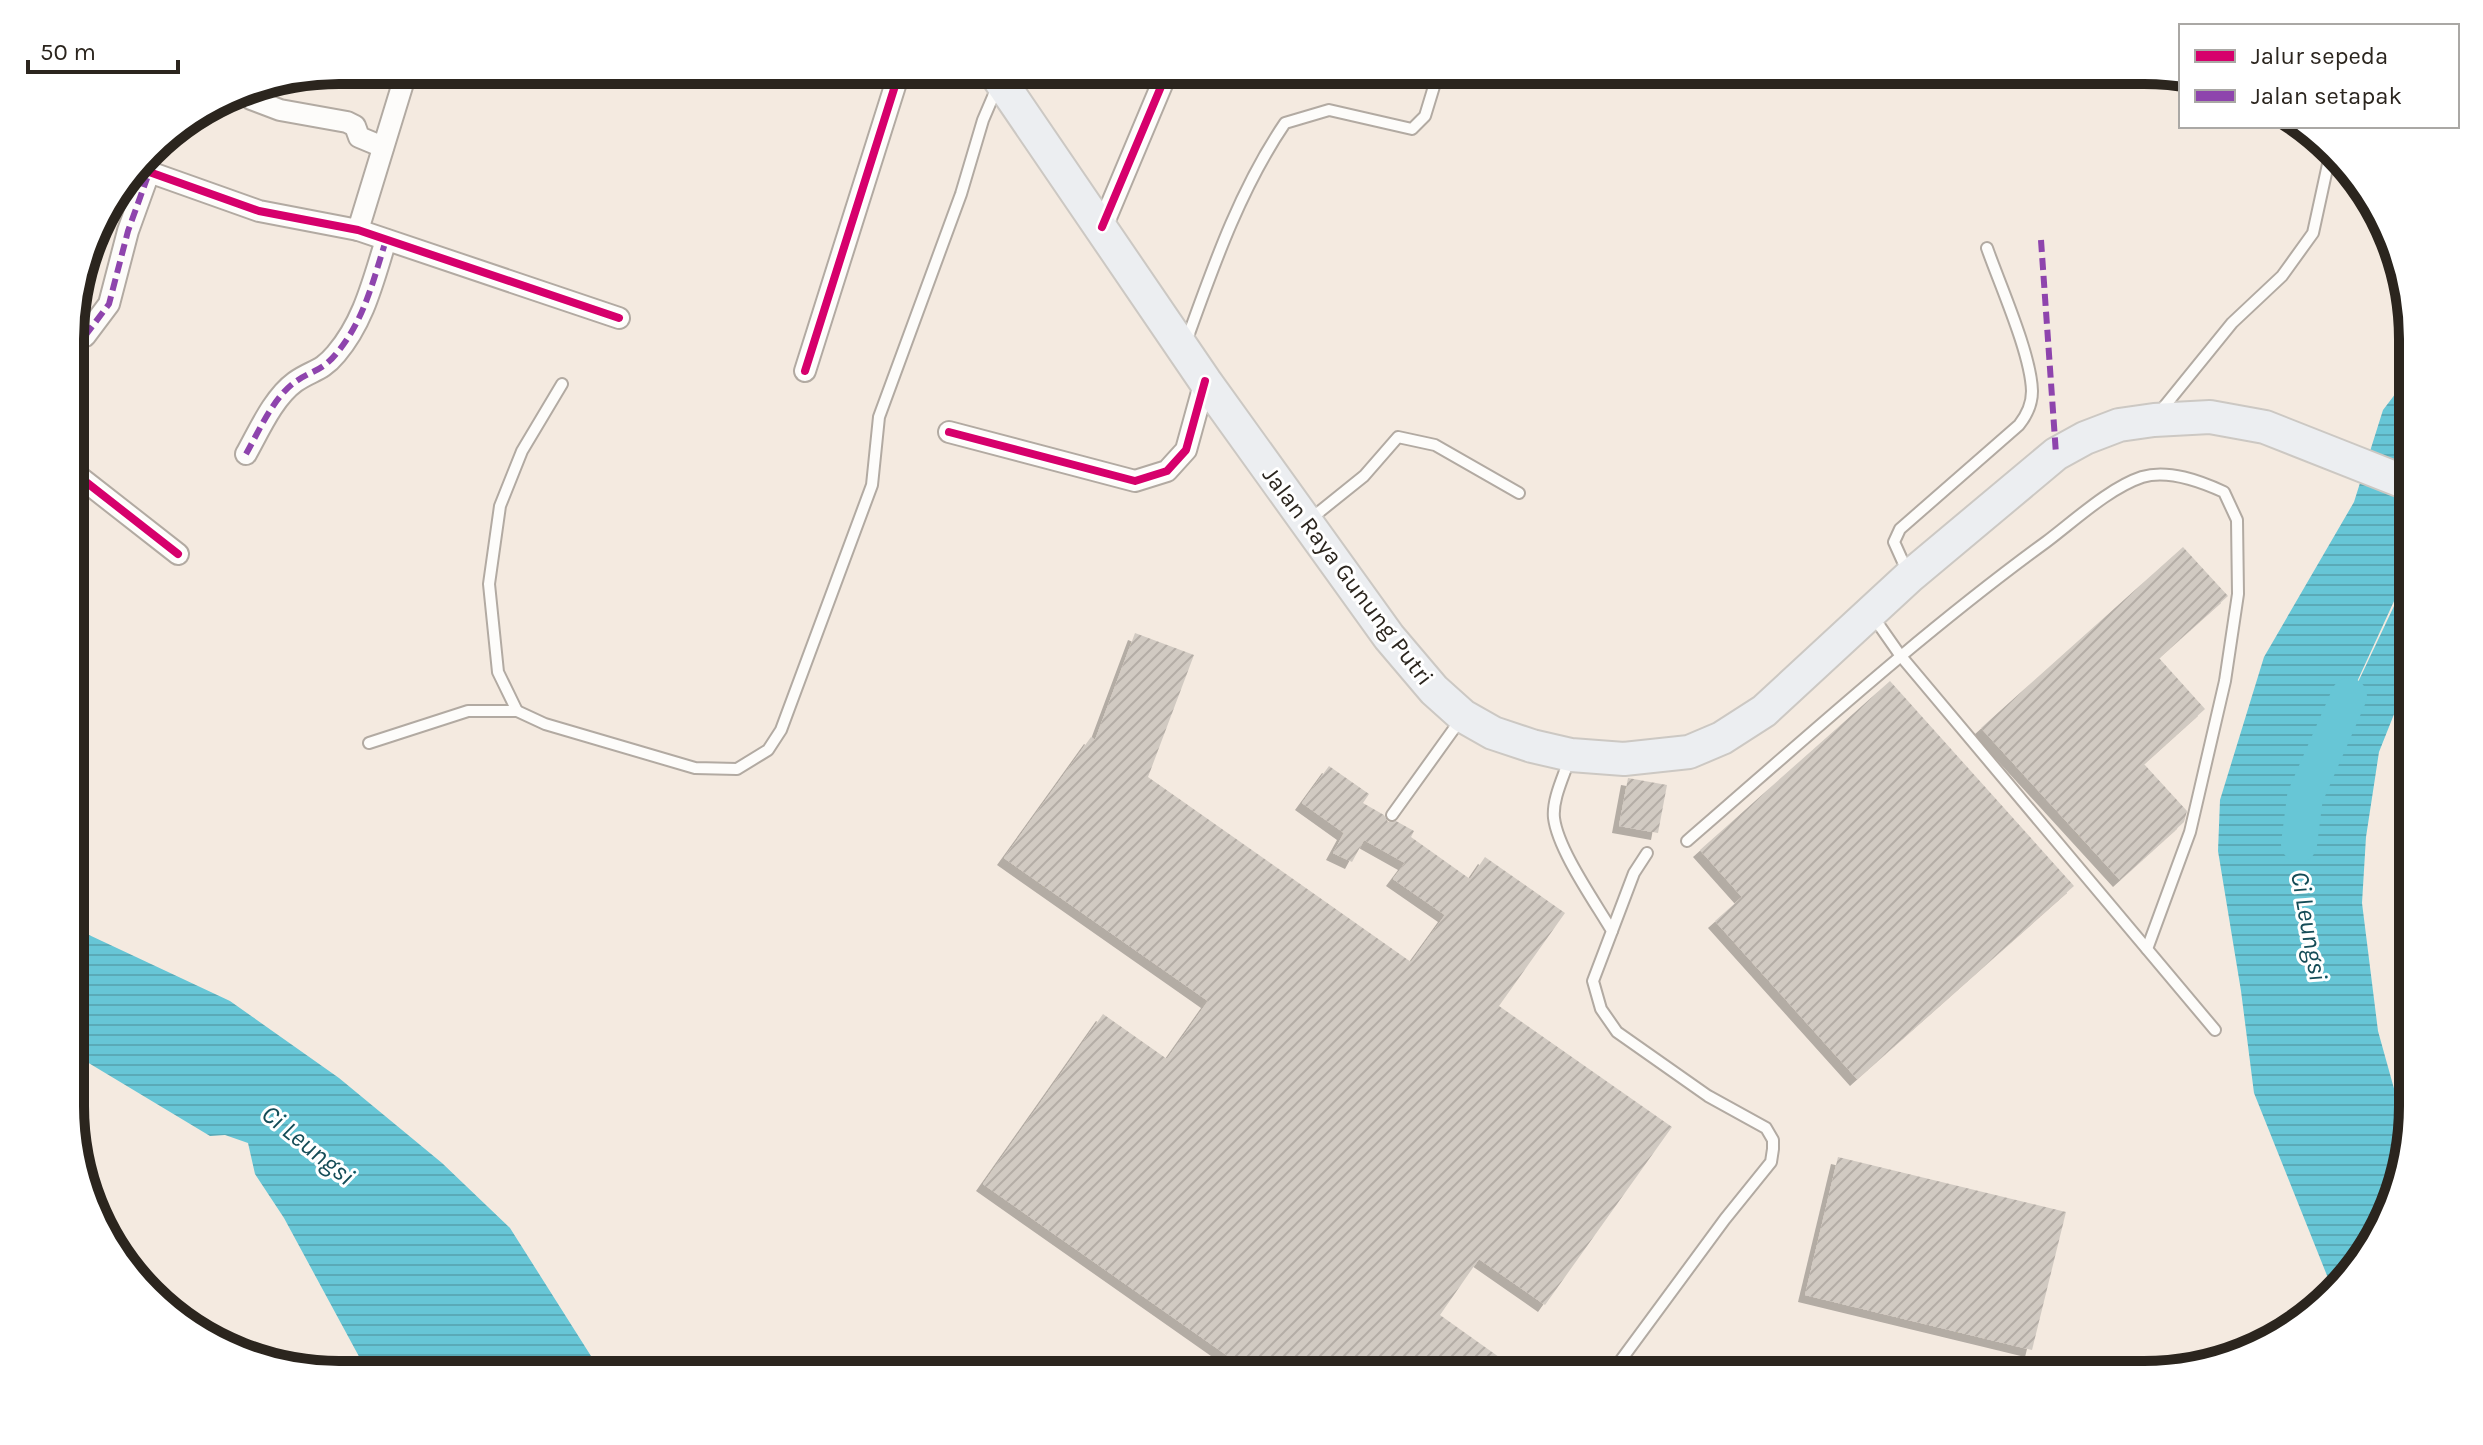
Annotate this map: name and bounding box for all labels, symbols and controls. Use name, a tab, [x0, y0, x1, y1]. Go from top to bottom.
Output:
scale bar	[28, 24, 178, 74]
legend	[2179, 24, 2459, 128]
text: 50 m	[40, 38, 96, 66]
text: Jalur sepeda	[2251, 42, 2388, 70]
text: Jalan setapak	[2251, 82, 2402, 110]
street label: Jalan Raya Gunung Putri	[1257, 461, 1439, 691]
water label: Ci Leungsi	[2284, 869, 2334, 983]
water label: Ci Leungsi	[255, 1098, 361, 1192]

